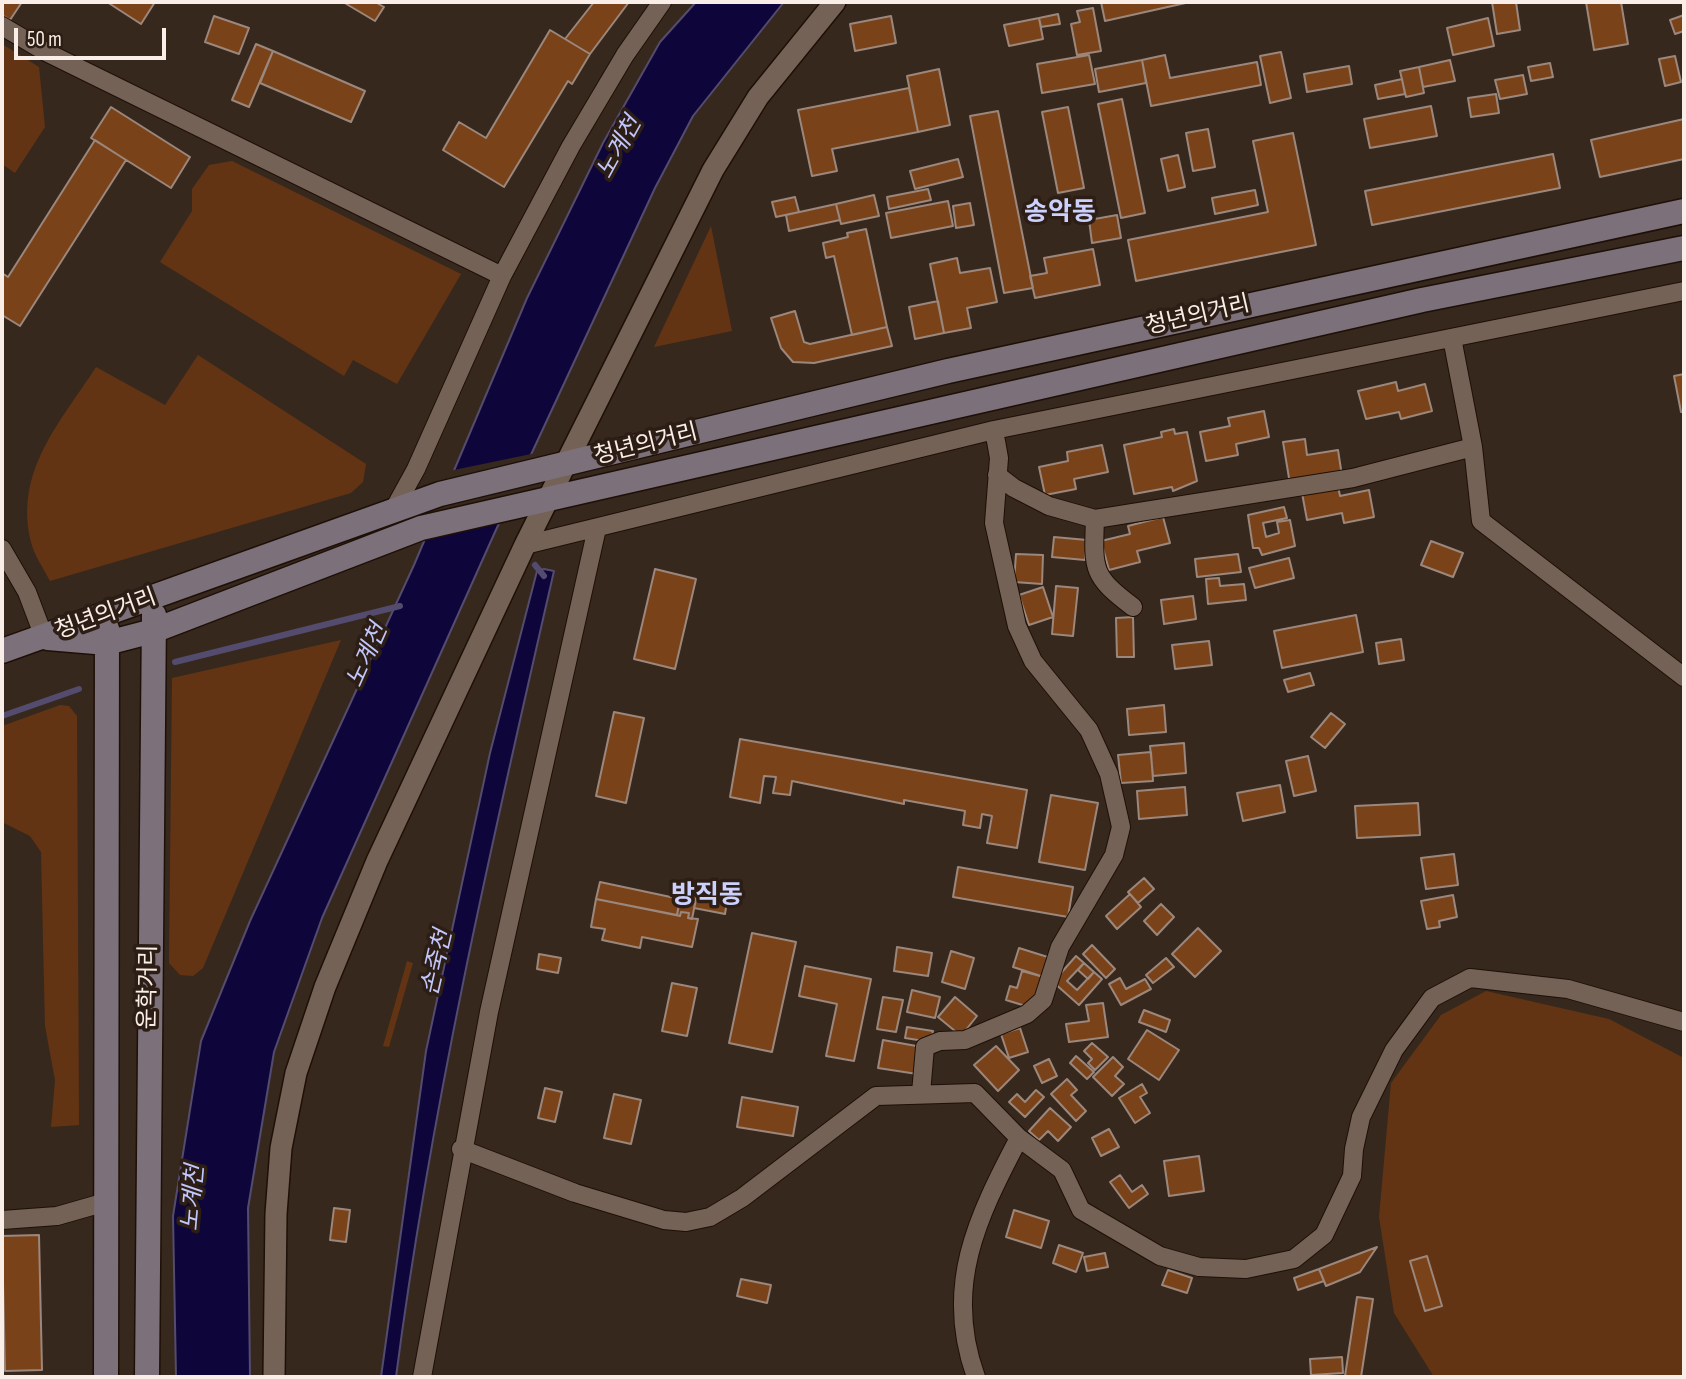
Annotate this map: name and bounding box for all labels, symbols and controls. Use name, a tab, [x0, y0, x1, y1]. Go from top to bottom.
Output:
scale bar	[18, 14, 170, 58]
text: 50 m	[27, 27, 62, 52]
water label: 노계천	[591, 112, 649, 184]
district label: 송악동	[1024, 197, 1096, 229]
street label: 청년의거리	[1143, 291, 1253, 341]
street label: 청년의거리	[591, 419, 701, 471]
street label: 청년의거리	[52, 584, 160, 646]
water label: 노계천	[341, 620, 395, 692]
district label: 방직동	[671, 880, 743, 912]
water label: 손죽천	[417, 927, 459, 999]
street label: 운학거리	[134, 944, 164, 1030]
water label: 노계천	[177, 1164, 211, 1232]

